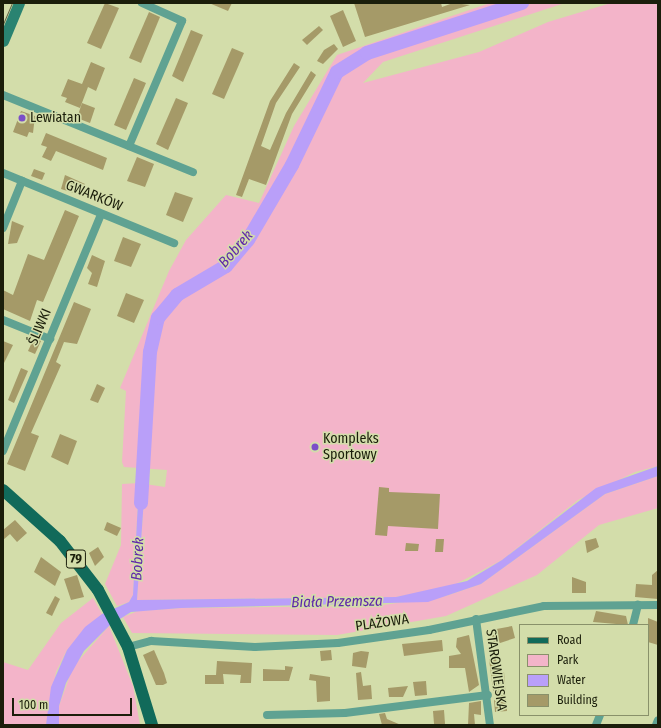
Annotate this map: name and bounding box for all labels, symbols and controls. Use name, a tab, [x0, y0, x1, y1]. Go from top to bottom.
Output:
place label: Lewiatan	[30, 110, 81, 126]
marker: Lewiatan	[17, 113, 27, 123]
street label: GWARKÓW	[63, 177, 125, 215]
water label: Bobrek	[215, 227, 257, 271]
street label: ŚLIWKI	[25, 306, 55, 348]
place label: Kompleks Sportowy	[323, 431, 379, 464]
marker: Kompleks Sportowy	[310, 442, 320, 452]
water label: Bobrek	[128, 537, 148, 581]
road number: 79	[65, 548, 87, 570]
water label: Biała Przemsza	[291, 592, 383, 612]
street label: PLAŻOWA	[354, 611, 410, 635]
legend	[519, 624, 649, 716]
street label: STAROWIEJSKA	[482, 628, 510, 712]
text: Road	[557, 633, 582, 647]
text: Park	[557, 653, 578, 667]
text: Water	[557, 673, 585, 687]
scale bar	[14, 690, 134, 716]
text: Building	[557, 693, 597, 707]
text: 100 m	[19, 698, 48, 712]

